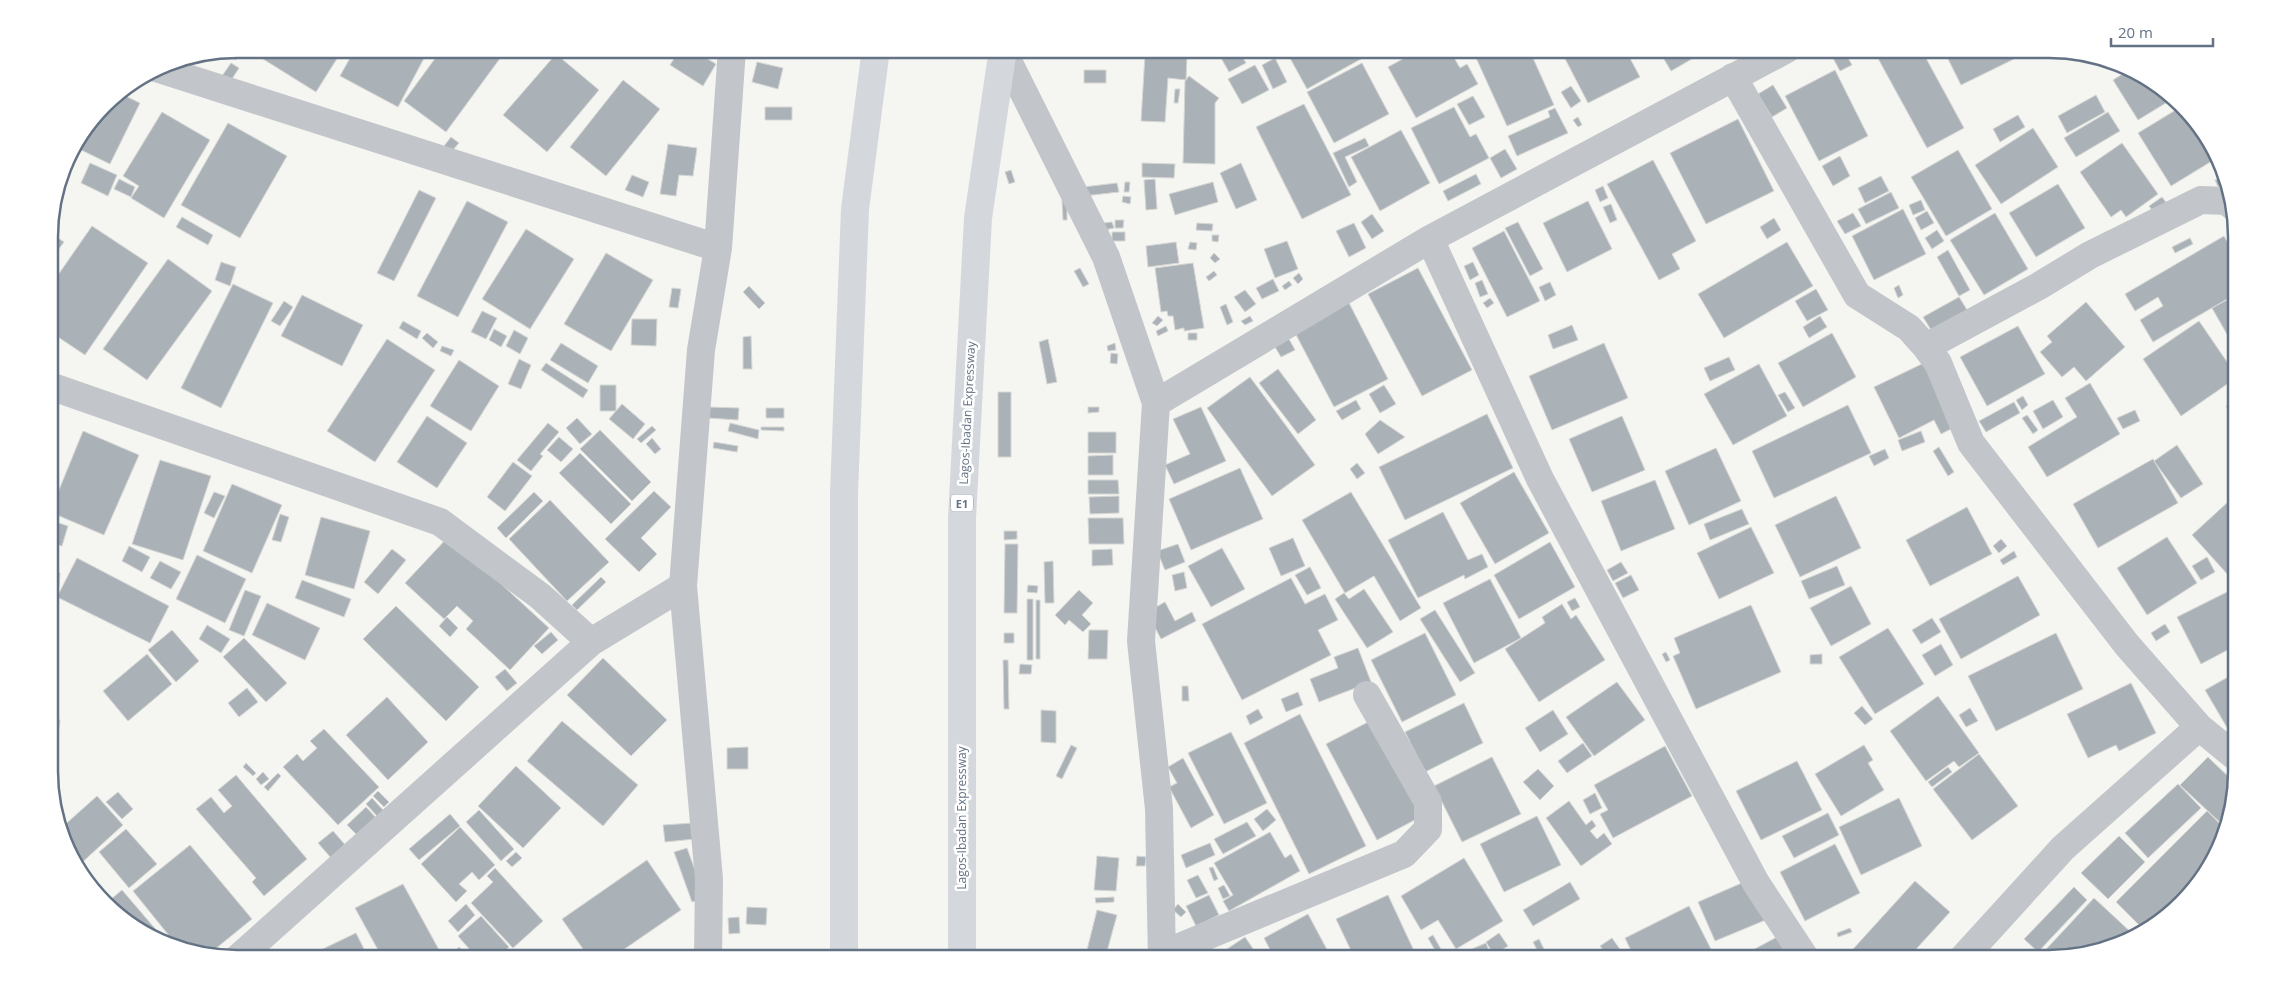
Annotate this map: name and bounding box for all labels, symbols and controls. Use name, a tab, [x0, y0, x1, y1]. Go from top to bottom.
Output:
scale bar	[2111, 15, 2214, 47]
text: 20 m	[2118, 22, 2153, 42]
street label: Lagos-Ibadan Expressway	[955, 340, 979, 485]
road number: E1	[951, 494, 973, 512]
street label: Lagos-Ibadan Expressway	[953, 745, 970, 890]

